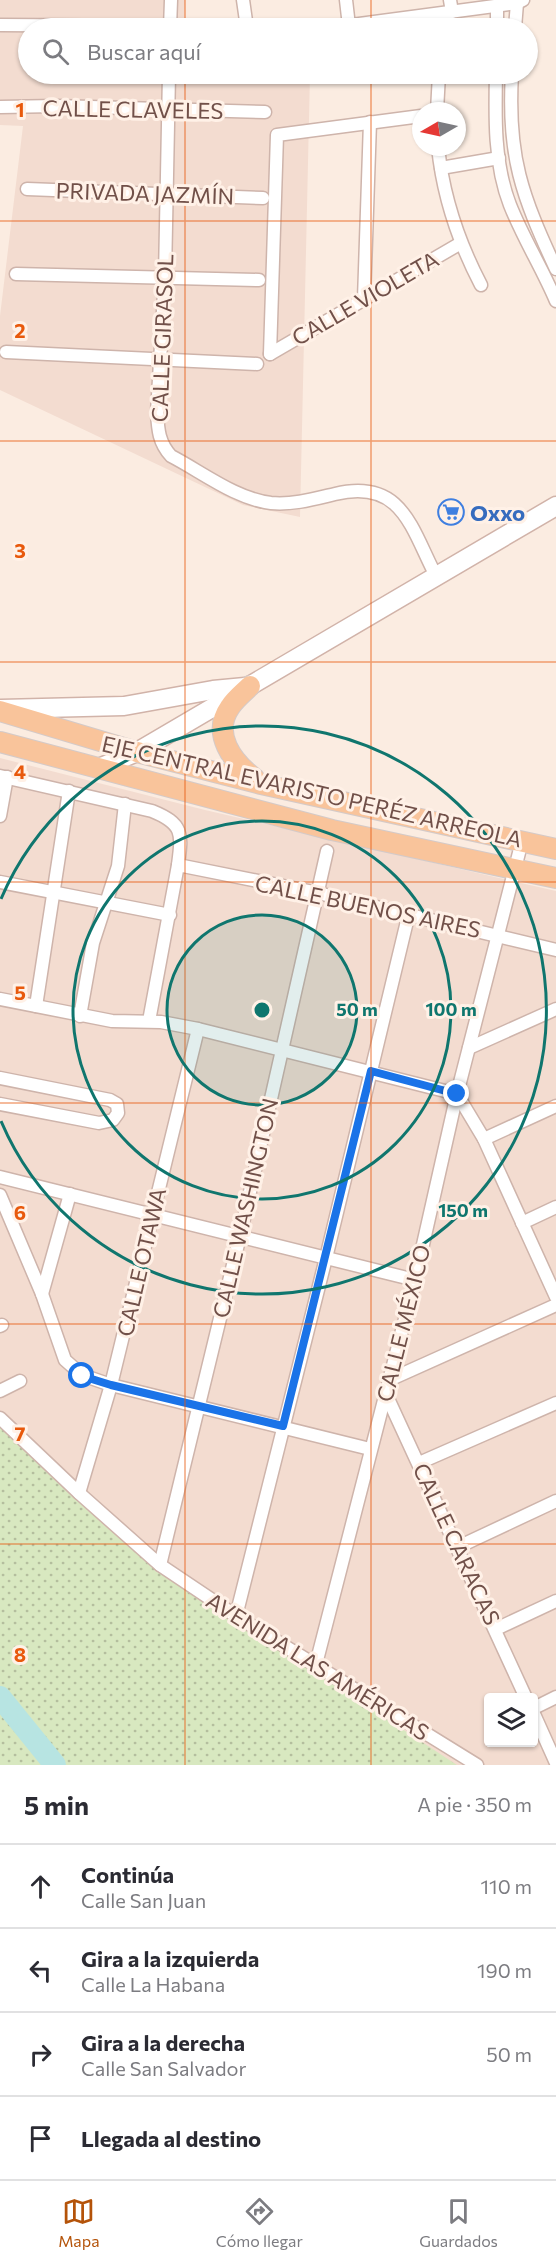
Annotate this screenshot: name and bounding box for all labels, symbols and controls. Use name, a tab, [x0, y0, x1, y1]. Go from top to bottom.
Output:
search box	[18, 18, 538, 84]
icon: search	[39, 35, 72, 68]
text: Buscar aquí	[87, 38, 201, 65]
street label: CALLE CLAVELES	[42, 94, 224, 124]
text: 1	[15, 97, 25, 121]
north arrow	[412, 102, 466, 156]
street label: PRIVADA JAZMÍN	[55, 176, 235, 210]
street label: CALLE VIOLETA	[287, 245, 443, 351]
street label: CALLE GIRASOL	[146, 253, 178, 423]
text: 2	[14, 318, 26, 342]
supermarket icon: Oxxo	[436, 497, 466, 527]
place label: Oxxo	[470, 499, 525, 526]
text: 3	[14, 538, 26, 562]
street label: EJE CENTRAL EVARISTO PERÉZ ARREOLA	[99, 729, 525, 853]
text: 4	[14, 759, 26, 783]
street label: CALLE BUENOS AIRES	[253, 869, 483, 943]
text: 5	[14, 980, 26, 1004]
text: 50 m	[336, 998, 378, 1020]
text: 100 m	[425, 998, 477, 1020]
centre of rings	[252, 1000, 272, 1020]
route end	[443, 1080, 469, 1106]
street label: CALLE WASHINGTON	[207, 1096, 283, 1320]
street label: CALLE OTAWA	[111, 1185, 171, 1339]
text: 150 m	[438, 1199, 488, 1221]
text: 6	[14, 1200, 26, 1224]
street label: CALLE MÉXICO	[370, 1242, 436, 1404]
route start	[68, 1362, 94, 1388]
text: 7	[15, 1421, 26, 1445]
street label: CALLE CARACAS	[408, 1459, 506, 1629]
street label: AVENIDA LAS AMÉRICAS	[202, 1586, 434, 1746]
text: 8	[14, 1642, 26, 1666]
map controls	[484, 1693, 538, 1747]
button: layers	[484, 1693, 538, 1747]
text: 5 min	[24, 1789, 89, 1820]
text: A pie · 350 m	[417, 1792, 532, 1816]
text: Continúa	[81, 1861, 174, 1888]
icon: ahead	[24, 1870, 57, 1903]
text: 110 m	[481, 1874, 532, 1898]
text: Calle San Juan	[81, 1888, 206, 1912]
text: Gira a la izquierda	[81, 1945, 259, 1972]
icon: left	[24, 1954, 57, 1987]
text: 190 m	[477, 1958, 532, 1982]
text: Calle La Habana	[81, 1972, 225, 1996]
text: Gira a la derecha	[81, 2029, 245, 2056]
icon: right	[24, 2038, 57, 2071]
text: 50 m	[486, 2042, 532, 2066]
text: Calle San Salvador	[81, 2056, 246, 2080]
icon: arrive	[24, 2122, 57, 2155]
text: Llegada al destino	[81, 2125, 261, 2152]
tab: Mapa	[58, 2195, 100, 2250]
tab: Cómo llegar	[216, 2195, 303, 2250]
tab: Guardados	[419, 2195, 498, 2250]

